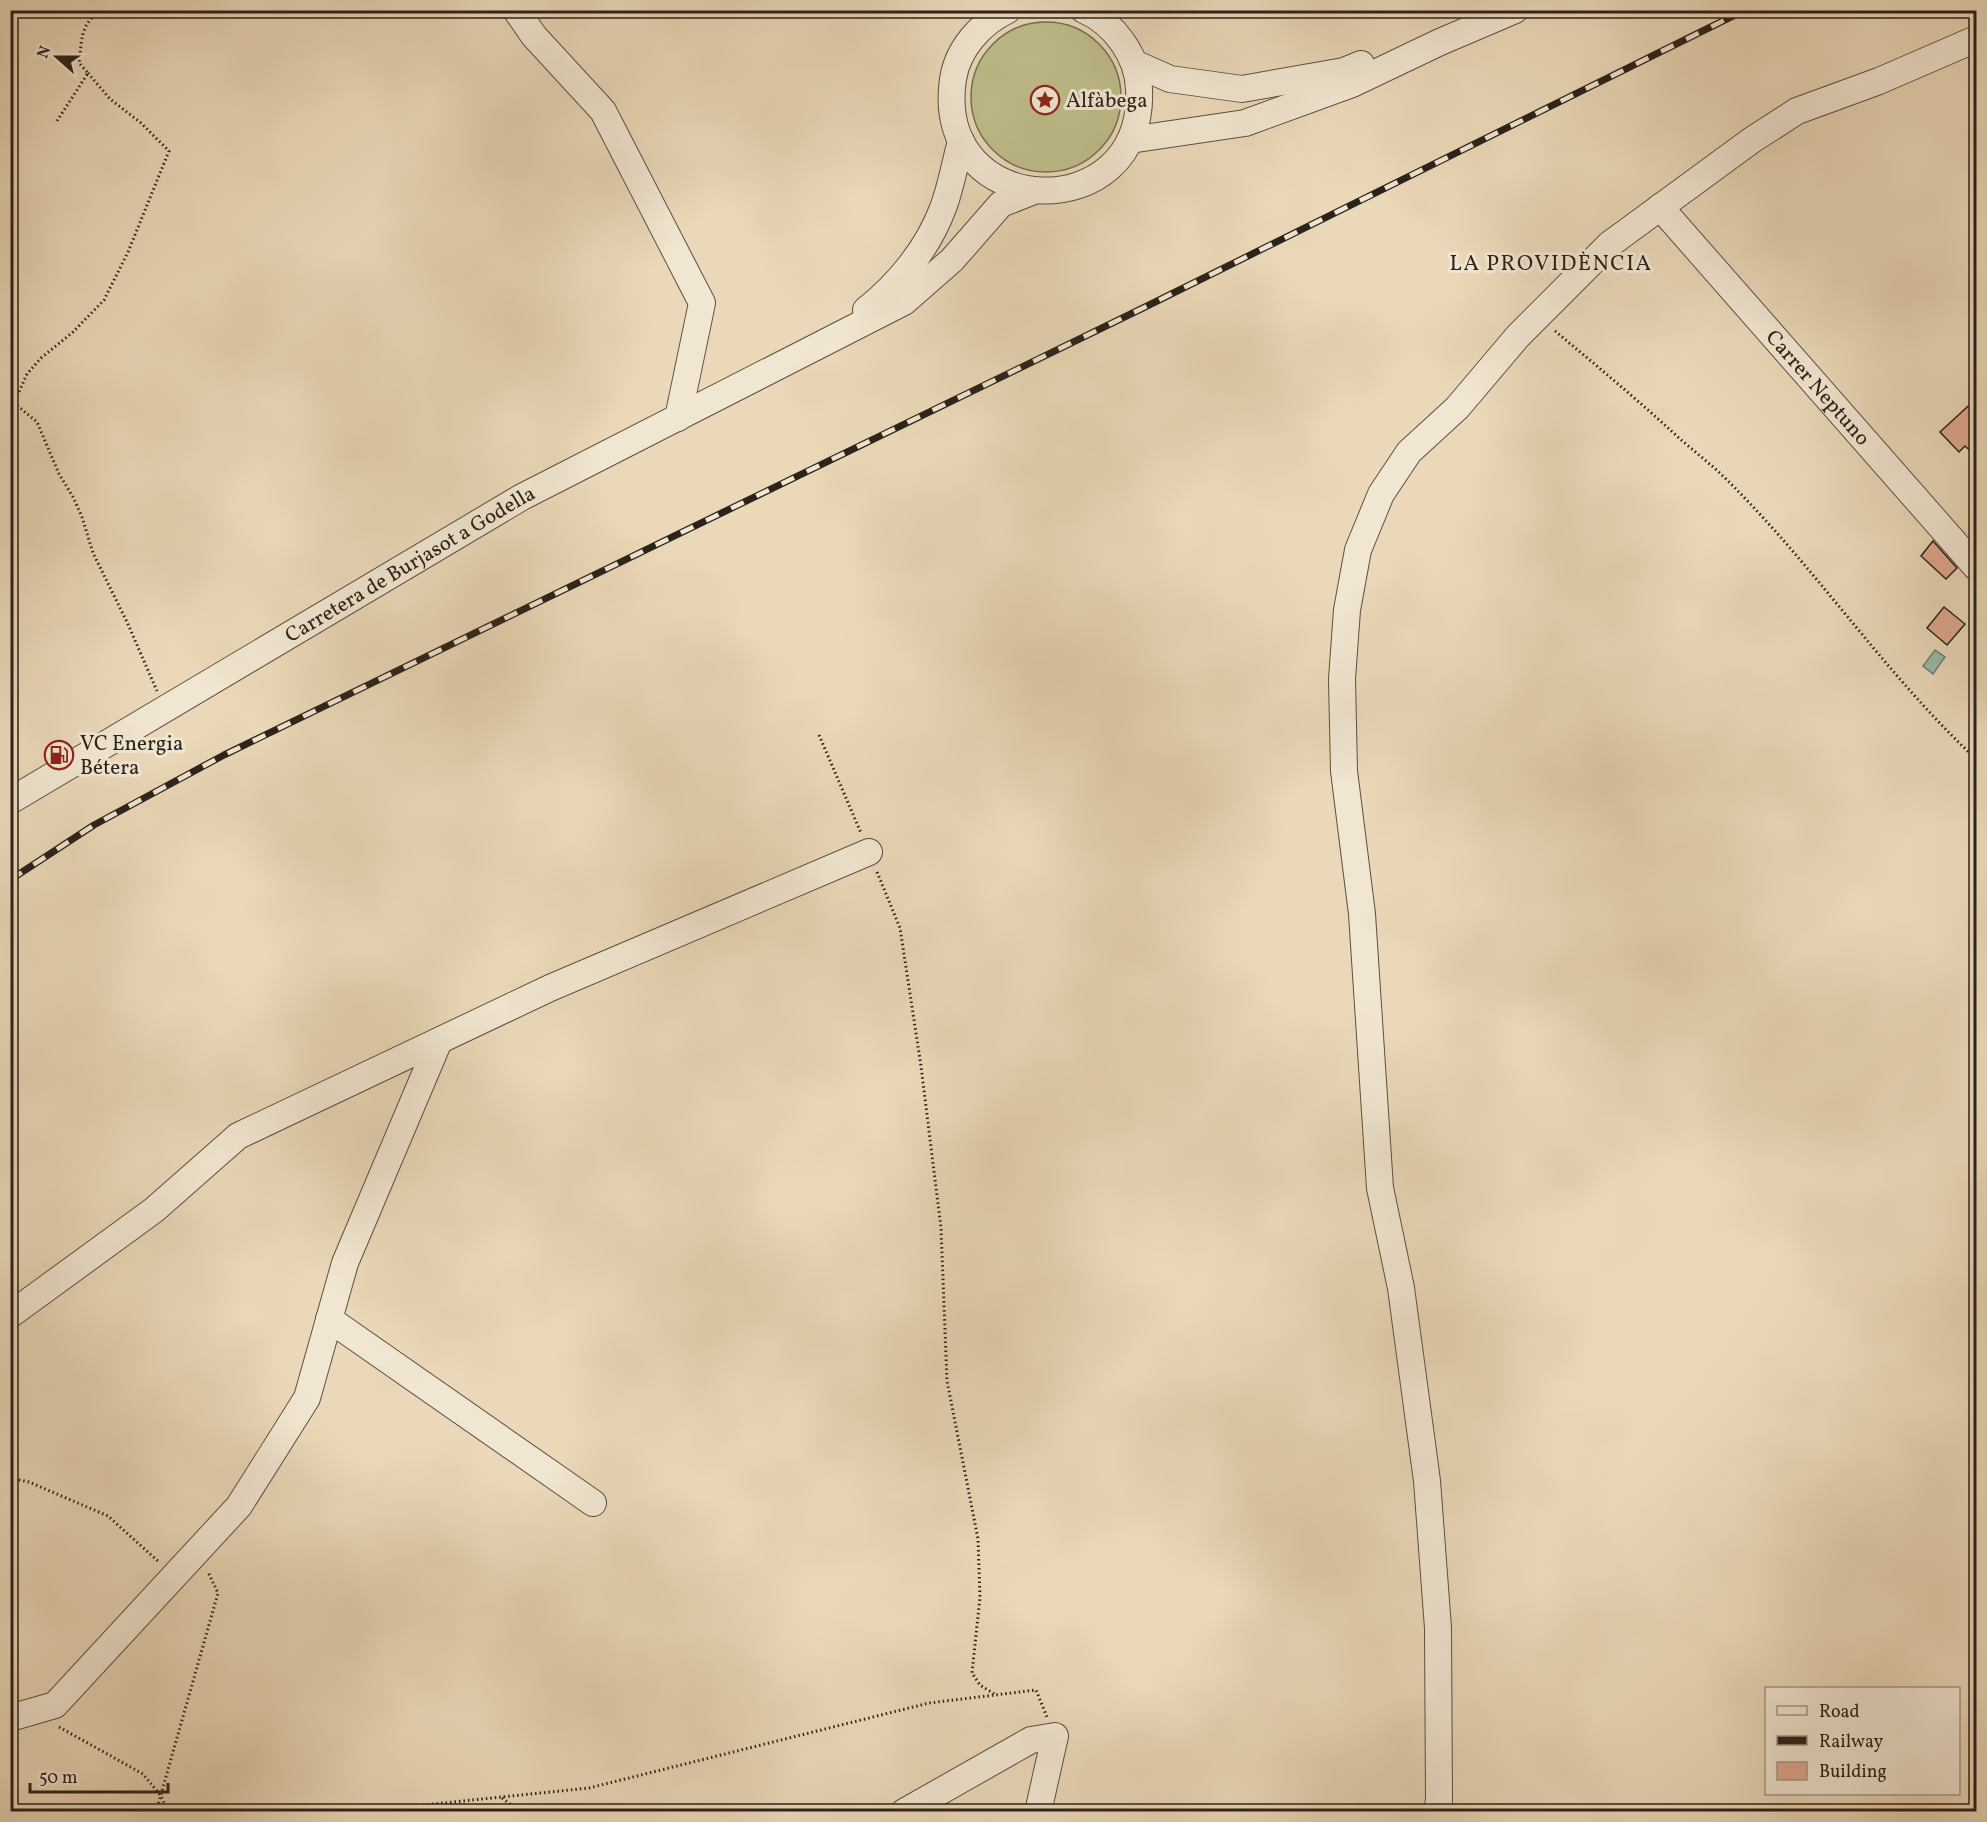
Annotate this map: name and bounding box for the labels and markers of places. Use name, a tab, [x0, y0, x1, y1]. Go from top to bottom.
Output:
place icon: Alfàbega	[1029, 84, 1061, 116]
place label: Alfàbega	[1066, 87, 1148, 116]
place label: VC Energia Bétera	[80, 730, 183, 783]
fuel station icon: VC Energia Bétera	[43, 739, 75, 771]

